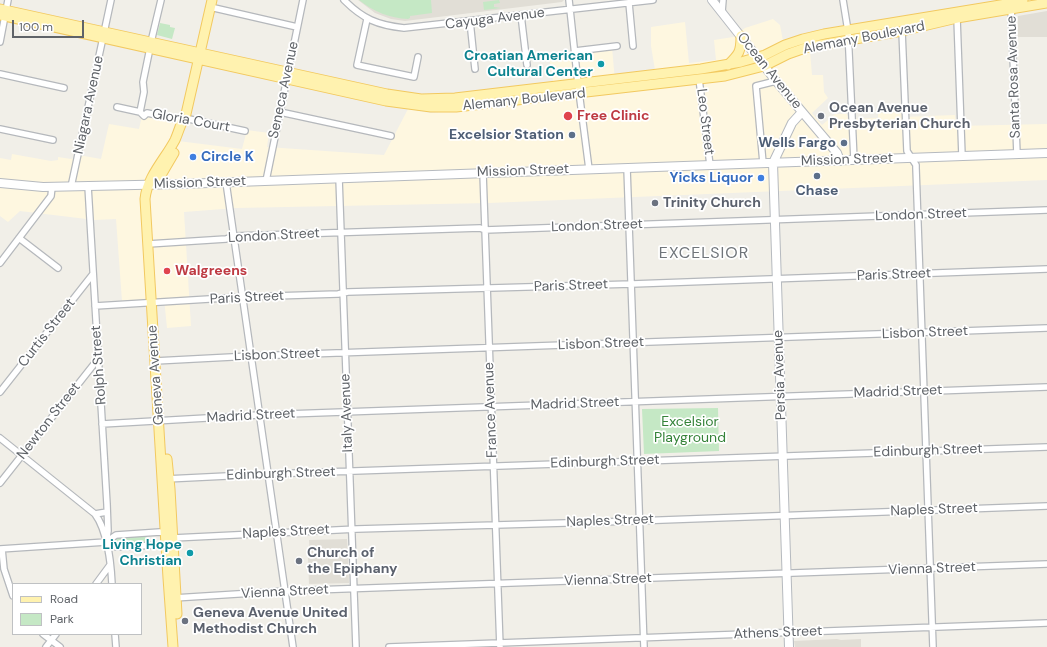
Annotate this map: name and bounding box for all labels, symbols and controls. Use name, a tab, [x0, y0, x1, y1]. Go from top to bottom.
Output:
street label: Cayuga Avenue	[444, 5, 546, 33]
scale bar	[14, 12, 86, 38]
street label: Santa Rosa Avenue	[1003, 15, 1025, 139]
street label: Alemany Boulevard	[802, 18, 926, 58]
text: 100 m	[19, 19, 53, 35]
street label: Ocean Avenue	[733, 29, 805, 113]
street label: Seneca Avenue	[265, 40, 303, 140]
place label: Croatian American Cultural Center	[464, 48, 593, 80]
street label: Niagara Avenue	[70, 54, 108, 156]
marker: Croatian American Cultural Center	[596, 59, 606, 69]
street label: Alemany Boulevard	[462, 85, 586, 115]
street label: Leo Street	[693, 88, 717, 156]
place label: Ocean Avenue Presbyterian Church	[829, 100, 970, 132]
street label: Gloria Court	[151, 106, 231, 136]
place label: Free Clinic	[577, 108, 649, 124]
marker: Free Clinic	[562, 110, 574, 122]
marker: Ocean Avenue Presbyterian Church	[816, 111, 826, 121]
place label: Excelsior Station	[449, 127, 564, 143]
marker: Excelsior Station	[567, 130, 577, 140]
place label: Wells Fargo	[758, 135, 836, 151]
marker: Wells Fargo	[839, 138, 849, 148]
place label: Circle K	[201, 149, 254, 165]
street label: Mission Street	[801, 150, 893, 170]
marker: Circle K	[188, 152, 198, 162]
street label: Mission Street	[477, 161, 569, 181]
place label: Yicks Liquor	[670, 170, 753, 186]
marker: Chase	[812, 171, 822, 181]
street label: Mission Street	[154, 173, 246, 193]
marker: Yicks Liquor	[756, 173, 766, 183]
place label: Chase	[795, 183, 839, 199]
place label: Trinity Church	[663, 195, 761, 211]
marker: Trinity Church	[650, 198, 660, 208]
street label: London Street	[875, 205, 967, 225]
street label: London Street	[551, 216, 643, 236]
street label: London Street	[228, 225, 320, 247]
district label: EXCELSIOR	[659, 244, 749, 264]
place label: Walgreens	[175, 263, 247, 279]
street label: Paris Street	[857, 265, 931, 285]
marker: Walgreens	[162, 266, 172, 276]
street label: Paris Street	[534, 276, 608, 296]
street label: Paris Street	[209, 288, 285, 308]
street label: Curtis Street	[15, 295, 79, 371]
street label: Lisbon Street	[882, 323, 968, 343]
street label: Geneva Avenue	[144, 324, 168, 426]
street label: Rolph Street	[88, 325, 110, 405]
street label: Persia Avenue	[770, 330, 790, 420]
street label: Lisbon Street	[558, 334, 644, 354]
street label: Lisbon Street	[234, 345, 320, 365]
street label: France Avenue	[481, 362, 501, 458]
street label: Italy Avenue	[337, 373, 357, 453]
street label: Newton Street	[14, 379, 84, 463]
street label: Madrid Street	[853, 382, 943, 402]
street label: Madrid Street	[530, 394, 620, 414]
street label: Madrid Street	[206, 405, 296, 427]
park label: Excelsior Playground	[654, 414, 726, 446]
street label: Edinburgh Street	[873, 441, 983, 461]
street label: Edinburgh Street	[550, 452, 660, 472]
street label: Edinburgh Street	[226, 464, 336, 484]
street label: Naples Street	[890, 500, 978, 520]
street label: Naples Street	[566, 511, 654, 531]
street label: Naples Street	[242, 521, 330, 543]
place label: Living Hope Christian	[102, 537, 182, 570]
place label: Church of the Epiphany	[307, 545, 397, 578]
marker: Living Hope Christian	[185, 548, 195, 558]
marker: Church of the Epiphany	[294, 556, 304, 566]
street label: Vienna Street	[888, 559, 976, 579]
street label: Vienna Street	[564, 570, 652, 590]
street label: Vienna Street	[241, 581, 329, 603]
legend	[12, 583, 142, 635]
text: Road	[50, 591, 78, 607]
place label: Geneva Avenue United Methodist Church	[193, 605, 348, 638]
text: Park	[50, 611, 74, 627]
marker: Geneva Avenue United Methodist Church	[180, 616, 190, 626]
street label: Athens Street	[733, 623, 823, 643]

